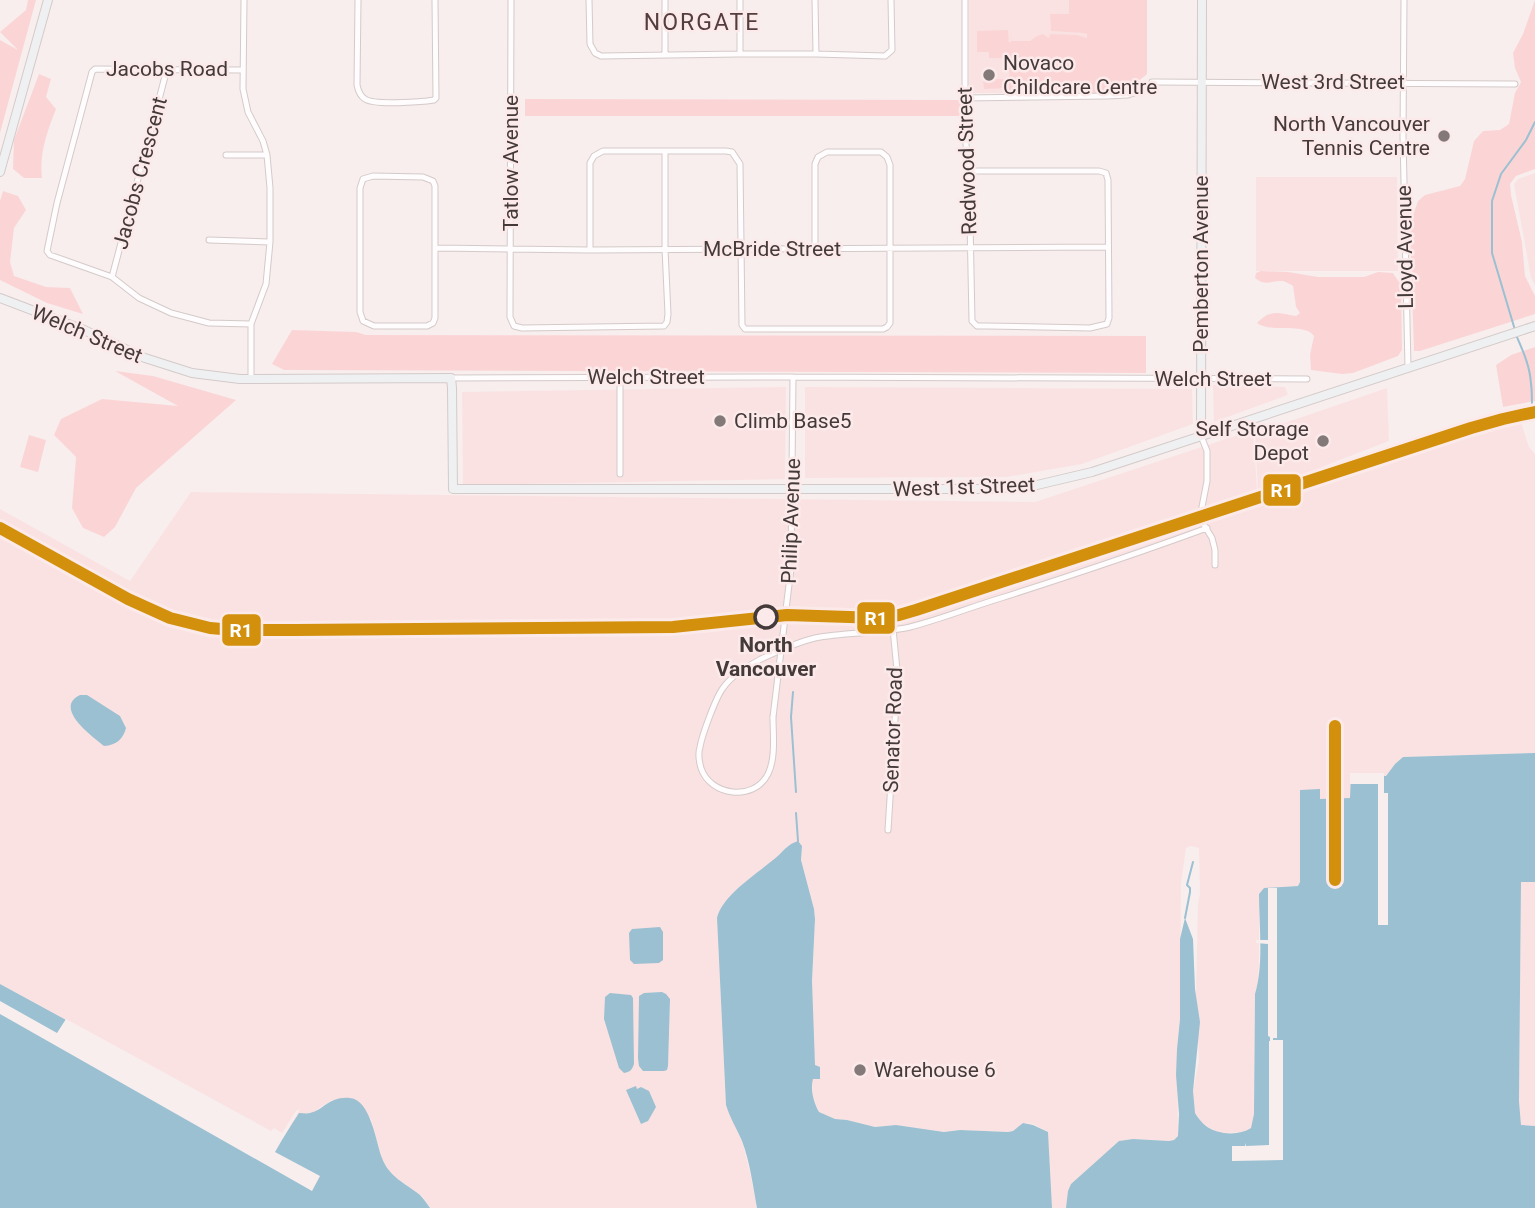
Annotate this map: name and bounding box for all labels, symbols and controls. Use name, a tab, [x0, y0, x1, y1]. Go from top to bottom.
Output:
district label: NORGATE	[644, 9, 760, 36]
place label: Novaco Childcare Centre	[1003, 51, 1157, 99]
street label: Jacobs Road	[106, 57, 228, 81]
marker: Novaco Childcare Centre	[981, 67, 997, 83]
street label: West 3rd Street	[1261, 70, 1405, 94]
street label: Redwood Street	[952, 86, 982, 235]
street label: Jacobs Crescent	[108, 94, 172, 252]
street label: Tatlow Avenue	[499, 95, 523, 231]
place label: North Vancouver Tennis Centre	[1273, 112, 1430, 160]
marker: North Vancouver Tennis Centre	[1436, 128, 1452, 144]
street label: Pemberton Avenue	[1189, 175, 1213, 353]
street label: Lloyd Avenue	[1392, 185, 1418, 309]
street label: McBride Street	[703, 237, 841, 261]
street label: Welch Street	[28, 300, 146, 368]
street label: Welch Street	[587, 365, 705, 389]
street label: Welch Street	[1154, 367, 1272, 391]
place label: Climb Base5	[734, 409, 852, 433]
marker: Climb Base5	[712, 413, 728, 429]
place label: Self Storage Depot	[1196, 417, 1309, 465]
marker: Self Storage Depot	[1315, 433, 1331, 449]
street label: Philip Avenue	[777, 458, 805, 584]
street label: West 1st Street	[892, 473, 1036, 501]
line badge: R1	[1262, 473, 1302, 507]
text: R1	[1270, 479, 1294, 502]
line badge: R1	[856, 601, 896, 635]
marker: North Vancouver	[754, 605, 778, 629]
text: R1	[864, 607, 888, 630]
line badge: R1	[221, 613, 262, 647]
text: R1	[229, 619, 253, 642]
place label: North Vancouver	[716, 633, 816, 681]
street label: Senator Road	[879, 667, 907, 793]
place label: Warehouse 6	[874, 1058, 996, 1082]
marker: Warehouse 6	[852, 1062, 868, 1078]

